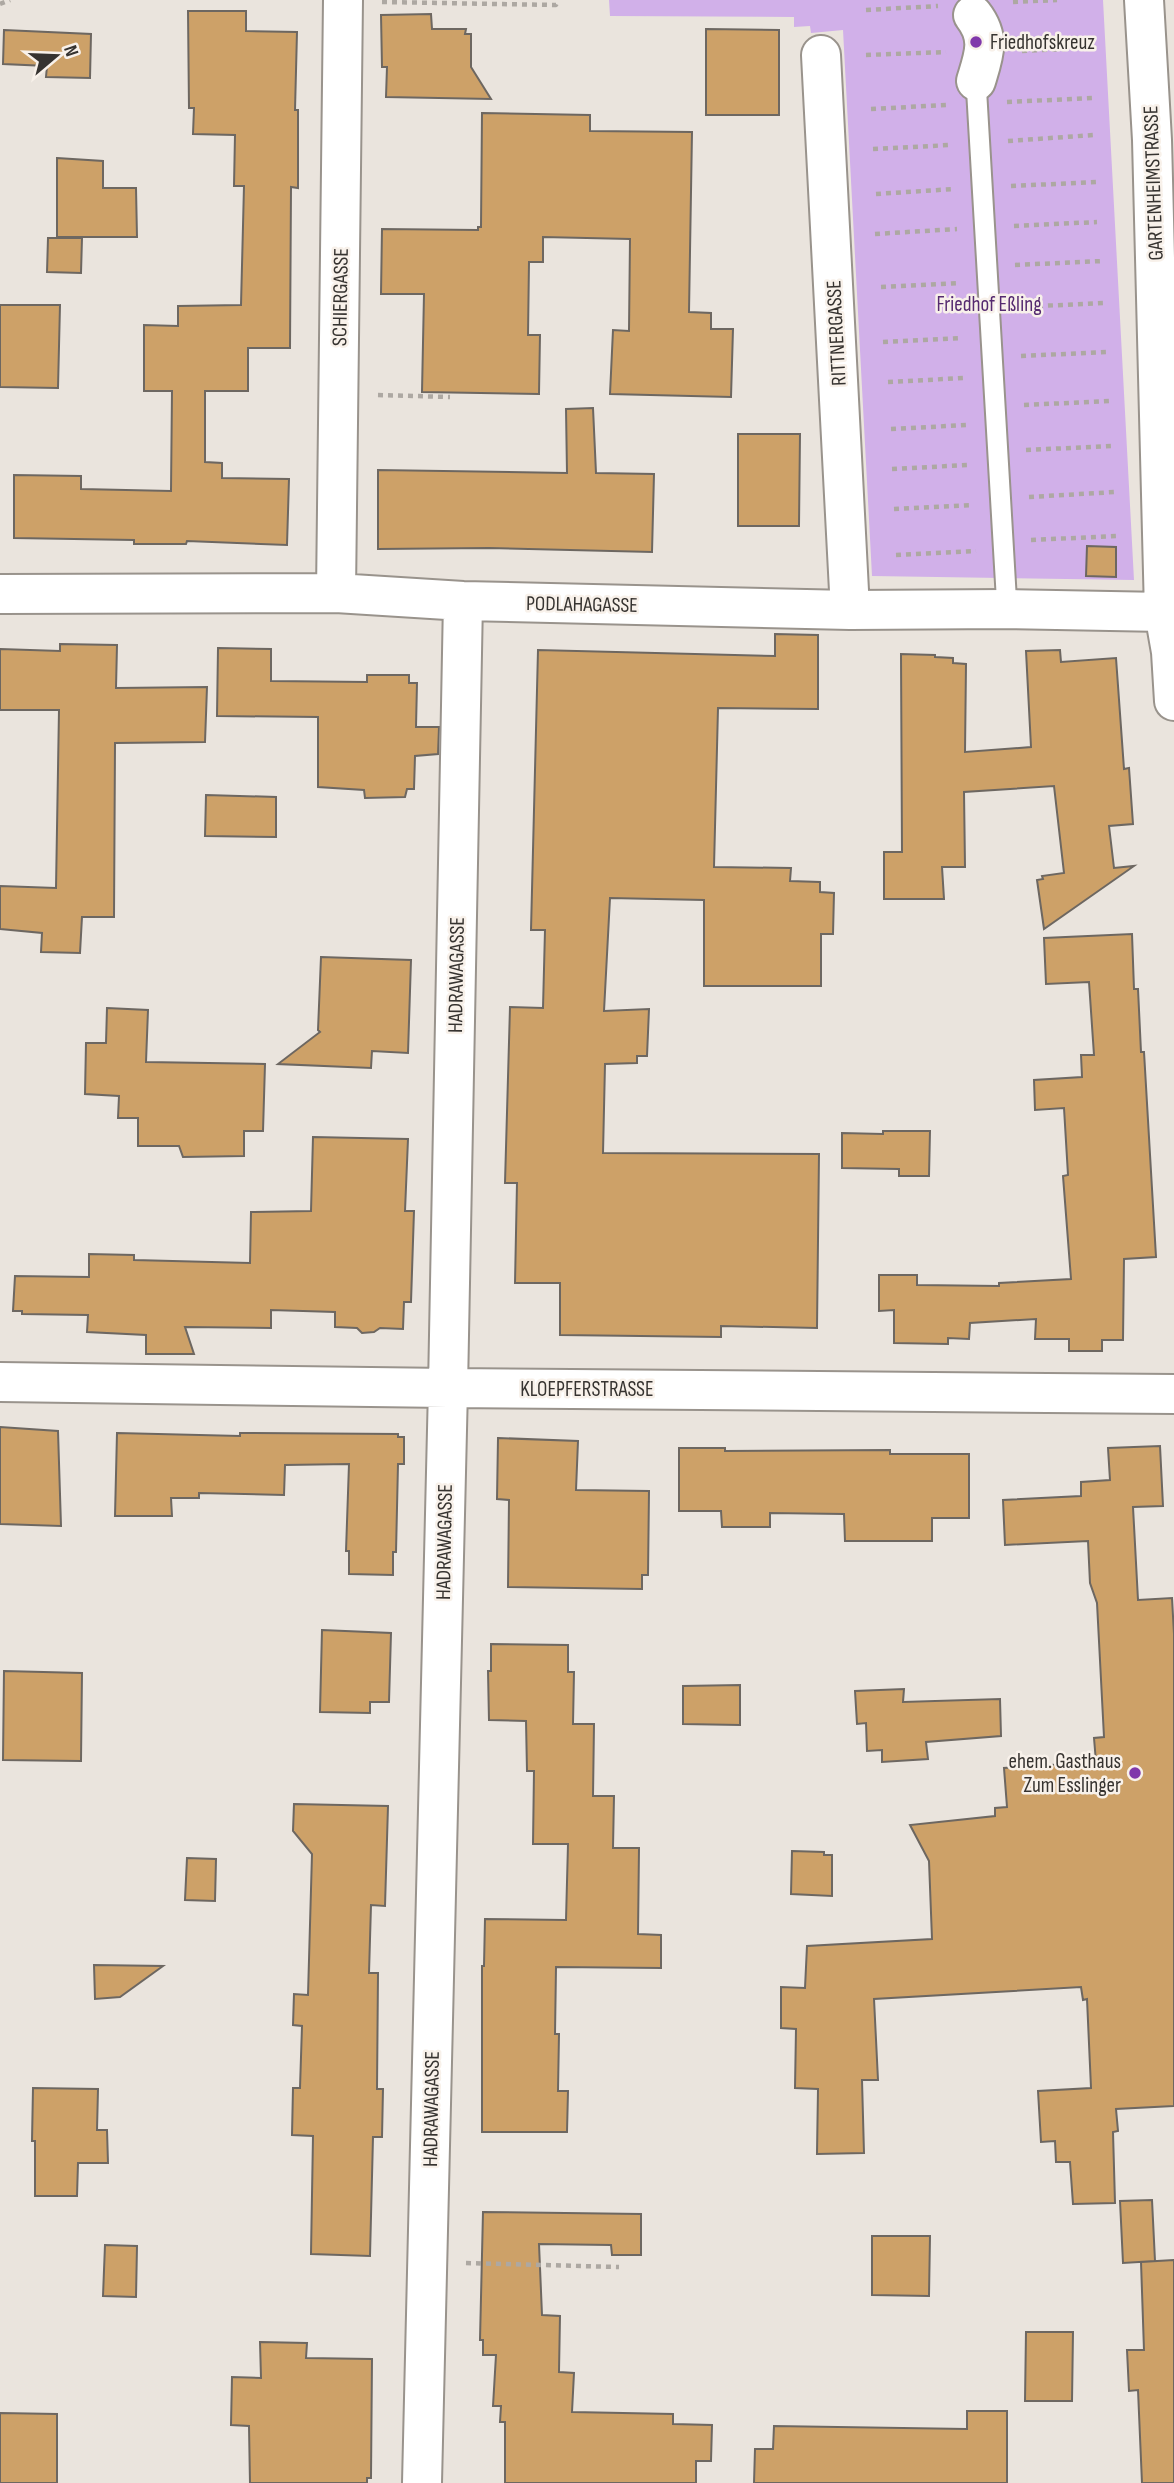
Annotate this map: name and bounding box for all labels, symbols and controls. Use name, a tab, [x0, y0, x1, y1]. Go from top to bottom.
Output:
north arrow	[21, 21, 91, 91]
place label: Friedhofskreuz	[990, 30, 1095, 55]
marker: Friedhofskreuz	[968, 34, 984, 50]
text: N	[58, 42, 83, 59]
street label: GARTENHEIMSTRASSE	[1138, 105, 1169, 261]
street label: SCHIERGASSE	[327, 248, 354, 346]
street label: RITTNERGASSE	[821, 279, 852, 386]
park label: Friedhof Eßling	[936, 292, 1042, 317]
street label: PODLAHAGASSE	[526, 591, 638, 618]
street label: HADRAWAGASSE	[443, 917, 470, 1033]
street label: KLOEPFERSTRASSE	[520, 1377, 654, 1402]
street label: HADRAWAGASSE	[431, 1484, 458, 1600]
place label: ehem. Gasthaus Zum Esslinger	[1009, 1749, 1121, 1798]
marker: ehem. Gasthaus Zum Esslinger	[1127, 1765, 1143, 1781]
street label: HADRAWAGASSE	[418, 2051, 445, 2167]

